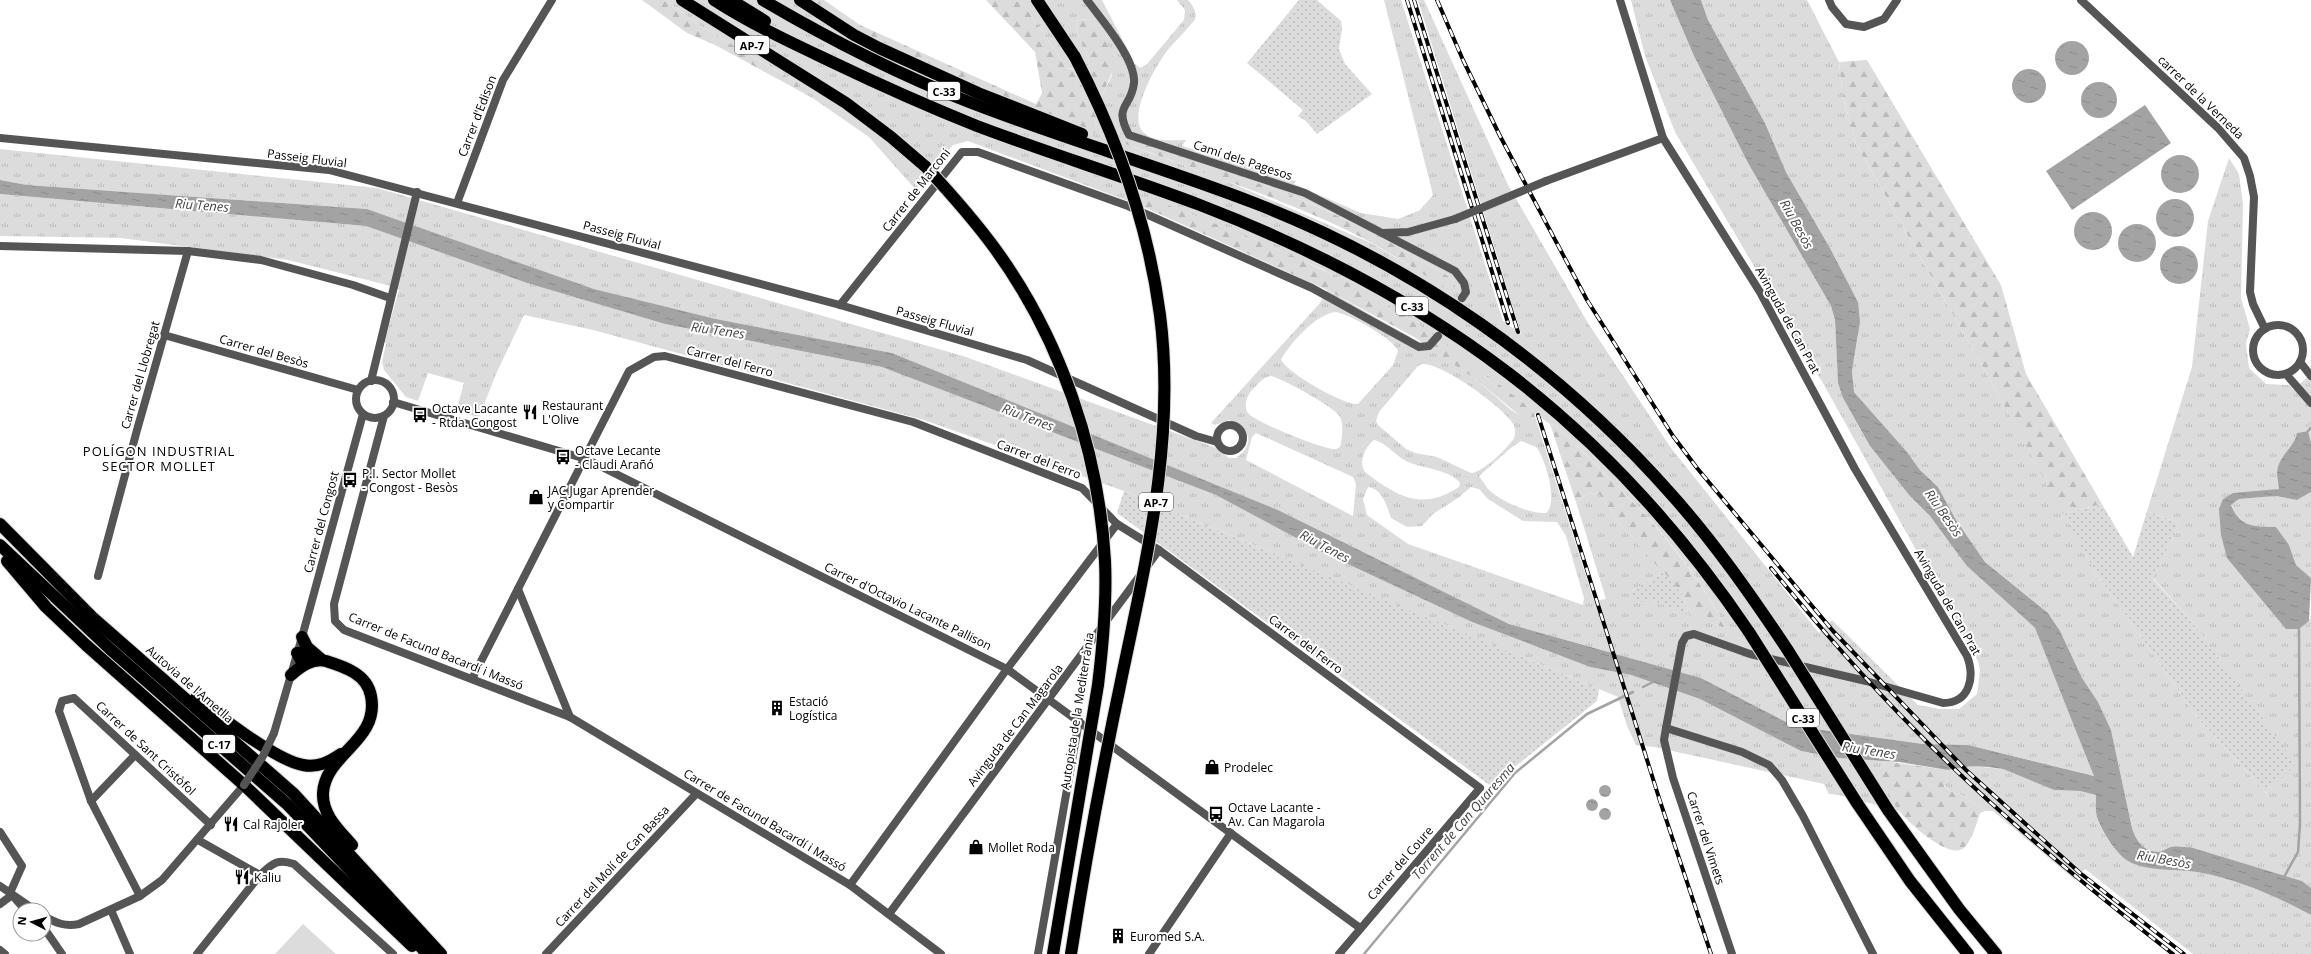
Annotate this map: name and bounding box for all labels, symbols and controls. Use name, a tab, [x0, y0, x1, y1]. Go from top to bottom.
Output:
road number: AP-7	[735, 36, 769, 54]
street label: carrer de la Verneda	[2154, 51, 2248, 143]
street label: Carrer d'Edison	[454, 73, 500, 159]
road number: C-33	[928, 82, 960, 100]
street label: Camí dels Pagesos	[1191, 136, 1295, 184]
street label: Passeig Fluvial	[266, 145, 348, 171]
street label: Carrer de Marconi	[878, 145, 954, 235]
water label: Riu Tenes	[174, 194, 230, 216]
water label: Riu Besòs	[1776, 196, 1818, 252]
street label: Passeig Fluvial	[581, 216, 663, 254]
street label: Avinguda de Can Prat	[1751, 263, 1825, 377]
road number: C-33	[1396, 297, 1428, 315]
street label: Passeig Fluvial	[894, 302, 976, 340]
water label: Riu Tenes	[690, 317, 746, 343]
street label: Carrer del Llobregat	[116, 319, 164, 431]
street label: Carrer del Besòs	[217, 330, 311, 372]
street label: Carrer del Ferro	[685, 341, 775, 381]
place label: Restaurant L'Olive	[542, 397, 603, 428]
water label: Riu Tenes	[1000, 399, 1057, 435]
place label: Octave Lacante - Rtda. Congost	[432, 400, 518, 431]
restaurant icon: Restaurant L'Olive	[521, 403, 539, 421]
bus stop icon: Octave Lacante - Rtda. Congost	[411, 406, 429, 424]
street label: Carrer del Ferro	[994, 435, 1084, 483]
district label: POLÍGON INDUSTRIAL SECTOR MOLLET	[83, 442, 235, 475]
place label: Octave Lecante - Claudi Arañó	[575, 442, 661, 473]
bus stop icon: Octave Lecante - Claudi Arañó	[554, 448, 572, 466]
place label: P.I. Sector Mollet - Congost - Besòs	[362, 465, 458, 496]
street label: Carrer del Congost	[299, 469, 343, 575]
bus stop icon: P.I. Sector Mollet - Congost - Besòs	[341, 471, 359, 489]
place label: JAC Jugar Aprender y Compartir	[547, 482, 654, 513]
water label: Riu Besòs	[1921, 486, 1967, 541]
shop icon: JAC Jugar Aprender y Compartir	[527, 488, 545, 506]
road number: AP-7	[1139, 493, 1173, 511]
water label: Riu Tenes	[1297, 525, 1353, 567]
street label: Avinguda de Can Prat	[1911, 546, 1985, 658]
street label: Carrer d'Octavio Lacante Pallison	[821, 558, 995, 654]
street label: Carrer de Facund Bacardí i Massó	[346, 608, 526, 694]
street label: Carrer del Ferro	[1265, 610, 1347, 678]
street label: Autopista de la Mediterrània	[1056, 631, 1098, 791]
street label: Autovia de l'Ametlla	[143, 641, 237, 727]
street label: Avinguda de Can Magarola	[963, 660, 1067, 790]
place label: Estació Logística	[789, 693, 837, 724]
street label: Carrer de Sant Cristòfol	[92, 697, 200, 799]
building icon: Estació Logística	[768, 699, 786, 717]
road number: C-33	[1787, 709, 1819, 727]
road number: C-17	[203, 735, 235, 753]
water label: Riu Tenes	[1841, 737, 1898, 763]
shop icon: Prodelec	[1203, 758, 1221, 776]
water label: Torrent de Can Quaresma	[1407, 758, 1519, 883]
place label: Prodelec	[1224, 759, 1273, 776]
street label: Carrer de Facund Bacardí i Massó	[680, 764, 850, 876]
street label: Carrer del Vimets	[1683, 789, 1729, 887]
place label: Octave Lacante - Av. Can Magarola	[1228, 799, 1325, 830]
street label: Carrer del Molí de Can Bassa	[551, 801, 673, 931]
bus stop icon: Octave Lacante - Av. Can Magarola	[1207, 805, 1225, 823]
restaurant icon: Cal Rajoler	[222, 815, 240, 833]
place label: Cal Rajoler	[243, 816, 302, 833]
street label: Carrer del Coure	[1363, 822, 1437, 904]
shop icon: Mollet Roda	[967, 838, 985, 856]
place label: Mollet Roda	[988, 839, 1055, 856]
water label: Riu Besòs	[2136, 845, 2193, 873]
restaurant icon: Kaliu	[233, 868, 251, 886]
place label: Kaliu	[254, 869, 281, 886]
north arrow	[12, 902, 52, 942]
text: N	[14, 916, 29, 926]
building icon: Euromed S.A.	[1109, 927, 1127, 945]
place label: Euromed S.A.	[1130, 928, 1205, 945]

